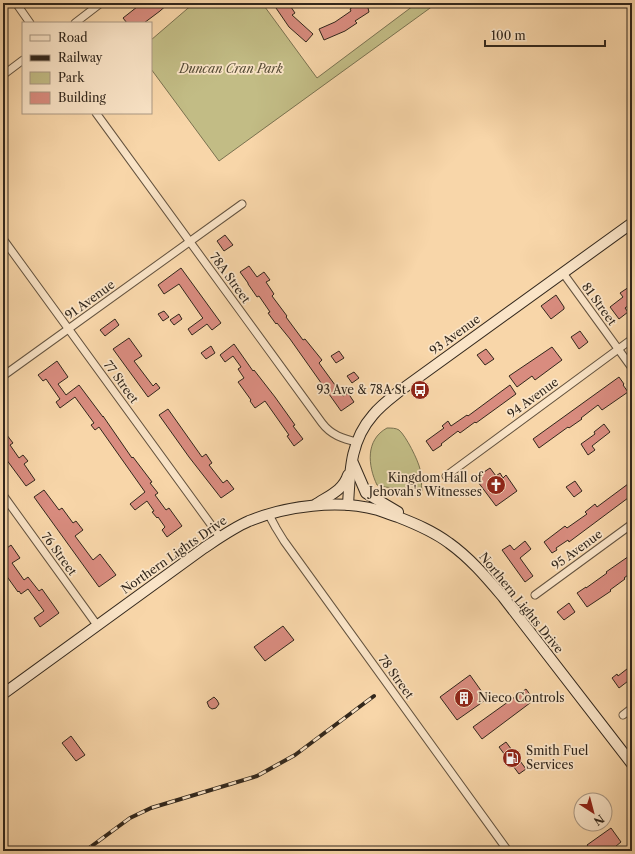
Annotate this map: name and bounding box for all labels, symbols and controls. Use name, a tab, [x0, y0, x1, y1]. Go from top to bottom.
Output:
legend	[22, 22, 152, 114]
scale bar	[485, 22, 605, 48]
text: 100 m	[491, 28, 526, 43]
text: Road	[58, 30, 88, 45]
text: Railway	[58, 50, 103, 65]
park label: Duncan Cran Park	[178, 61, 284, 76]
text: Park	[58, 70, 85, 85]
text: Building	[58, 90, 106, 105]
street label: 78A Street	[207, 250, 254, 306]
street label: 91 Avenue	[62, 276, 118, 323]
street label: 81 Street	[579, 279, 620, 329]
street label: 93 Avenue	[426, 311, 483, 358]
street label: 77 Street	[101, 357, 142, 407]
street label: 94 Avenue	[504, 374, 561, 421]
bus stop icon: 93 Ave & 78A St	[409, 379, 431, 401]
place label: 93 Ave & 78A St	[316, 382, 407, 397]
place label: Kingdom Hall of Jehovah's Witnesses	[367, 470, 484, 499]
church icon: Kingdom Hall of Jehovah's Witnesses	[485, 474, 507, 496]
street label: Northern Lights Drive	[118, 512, 230, 597]
street label: 95 Avenue	[548, 526, 605, 573]
street label: 76 Street	[39, 529, 81, 579]
street label: Northern Lights Drive	[476, 549, 567, 656]
street label: 78 Street	[376, 652, 418, 702]
building icon: Nieco Controls	[453, 687, 475, 709]
place label: Nieco Controls	[478, 690, 564, 705]
place label: Smith Fuel Services	[526, 743, 589, 772]
fuel station icon: Smith Fuel Services	[501, 747, 523, 769]
north arrow	[573, 792, 613, 832]
text: N	[591, 812, 607, 829]

